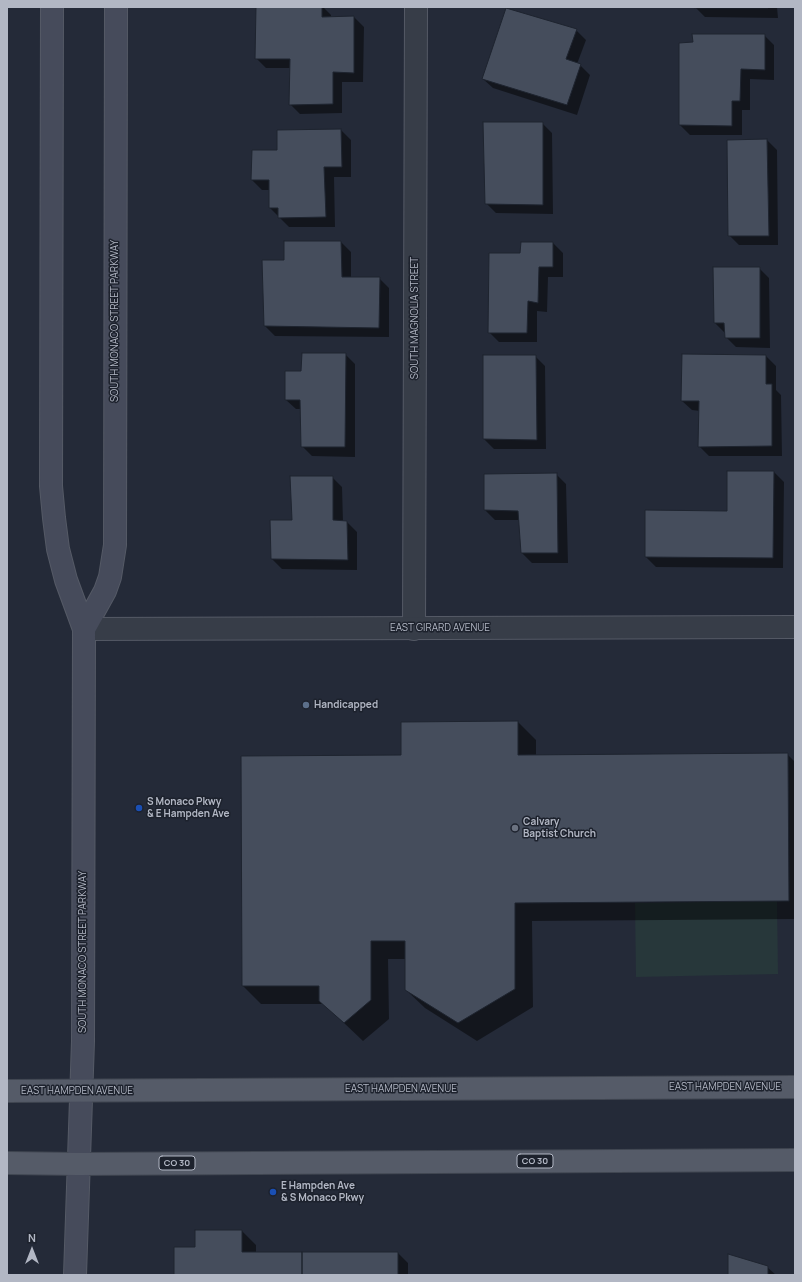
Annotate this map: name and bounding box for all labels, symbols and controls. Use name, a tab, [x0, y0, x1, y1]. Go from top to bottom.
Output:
street label: SOUTH MONACO STREET PARKWAY	[109, 240, 121, 402]
street label: SOUTH MAGNOLIA STREET	[409, 257, 421, 379]
street label: EAST GIRARD AVENUE	[390, 622, 490, 634]
place label: Handicapped	[314, 699, 378, 711]
marker: Handicapped	[301, 700, 311, 710]
place label: S Monaco Pkwy & E Hampden Ave	[147, 796, 230, 820]
marker: S Monaco Pkwy & E Hampden Ave	[134, 803, 144, 813]
place label: Calvary Baptist Church	[523, 816, 596, 840]
marker: Calvary Baptist Church	[510, 823, 520, 833]
street label: SOUTH MONACO STREET PARKWAY	[77, 871, 89, 1033]
street label: EAST HAMPDEN AVENUE	[669, 1081, 781, 1093]
street label: EAST HAMPDEN AVENUE	[345, 1083, 457, 1095]
street label: EAST HAMPDEN AVENUE	[21, 1085, 133, 1097]
road number: CO 30	[517, 1154, 553, 1168]
road number: CO 30	[159, 1156, 195, 1170]
place label: E Hampden Ave & S Monaco Pkwy	[281, 1180, 364, 1204]
marker: E Hampden Ave & S Monaco Pkwy	[268, 1187, 278, 1197]
north arrow	[12, 1230, 52, 1270]
text: N	[28, 1230, 36, 1245]

